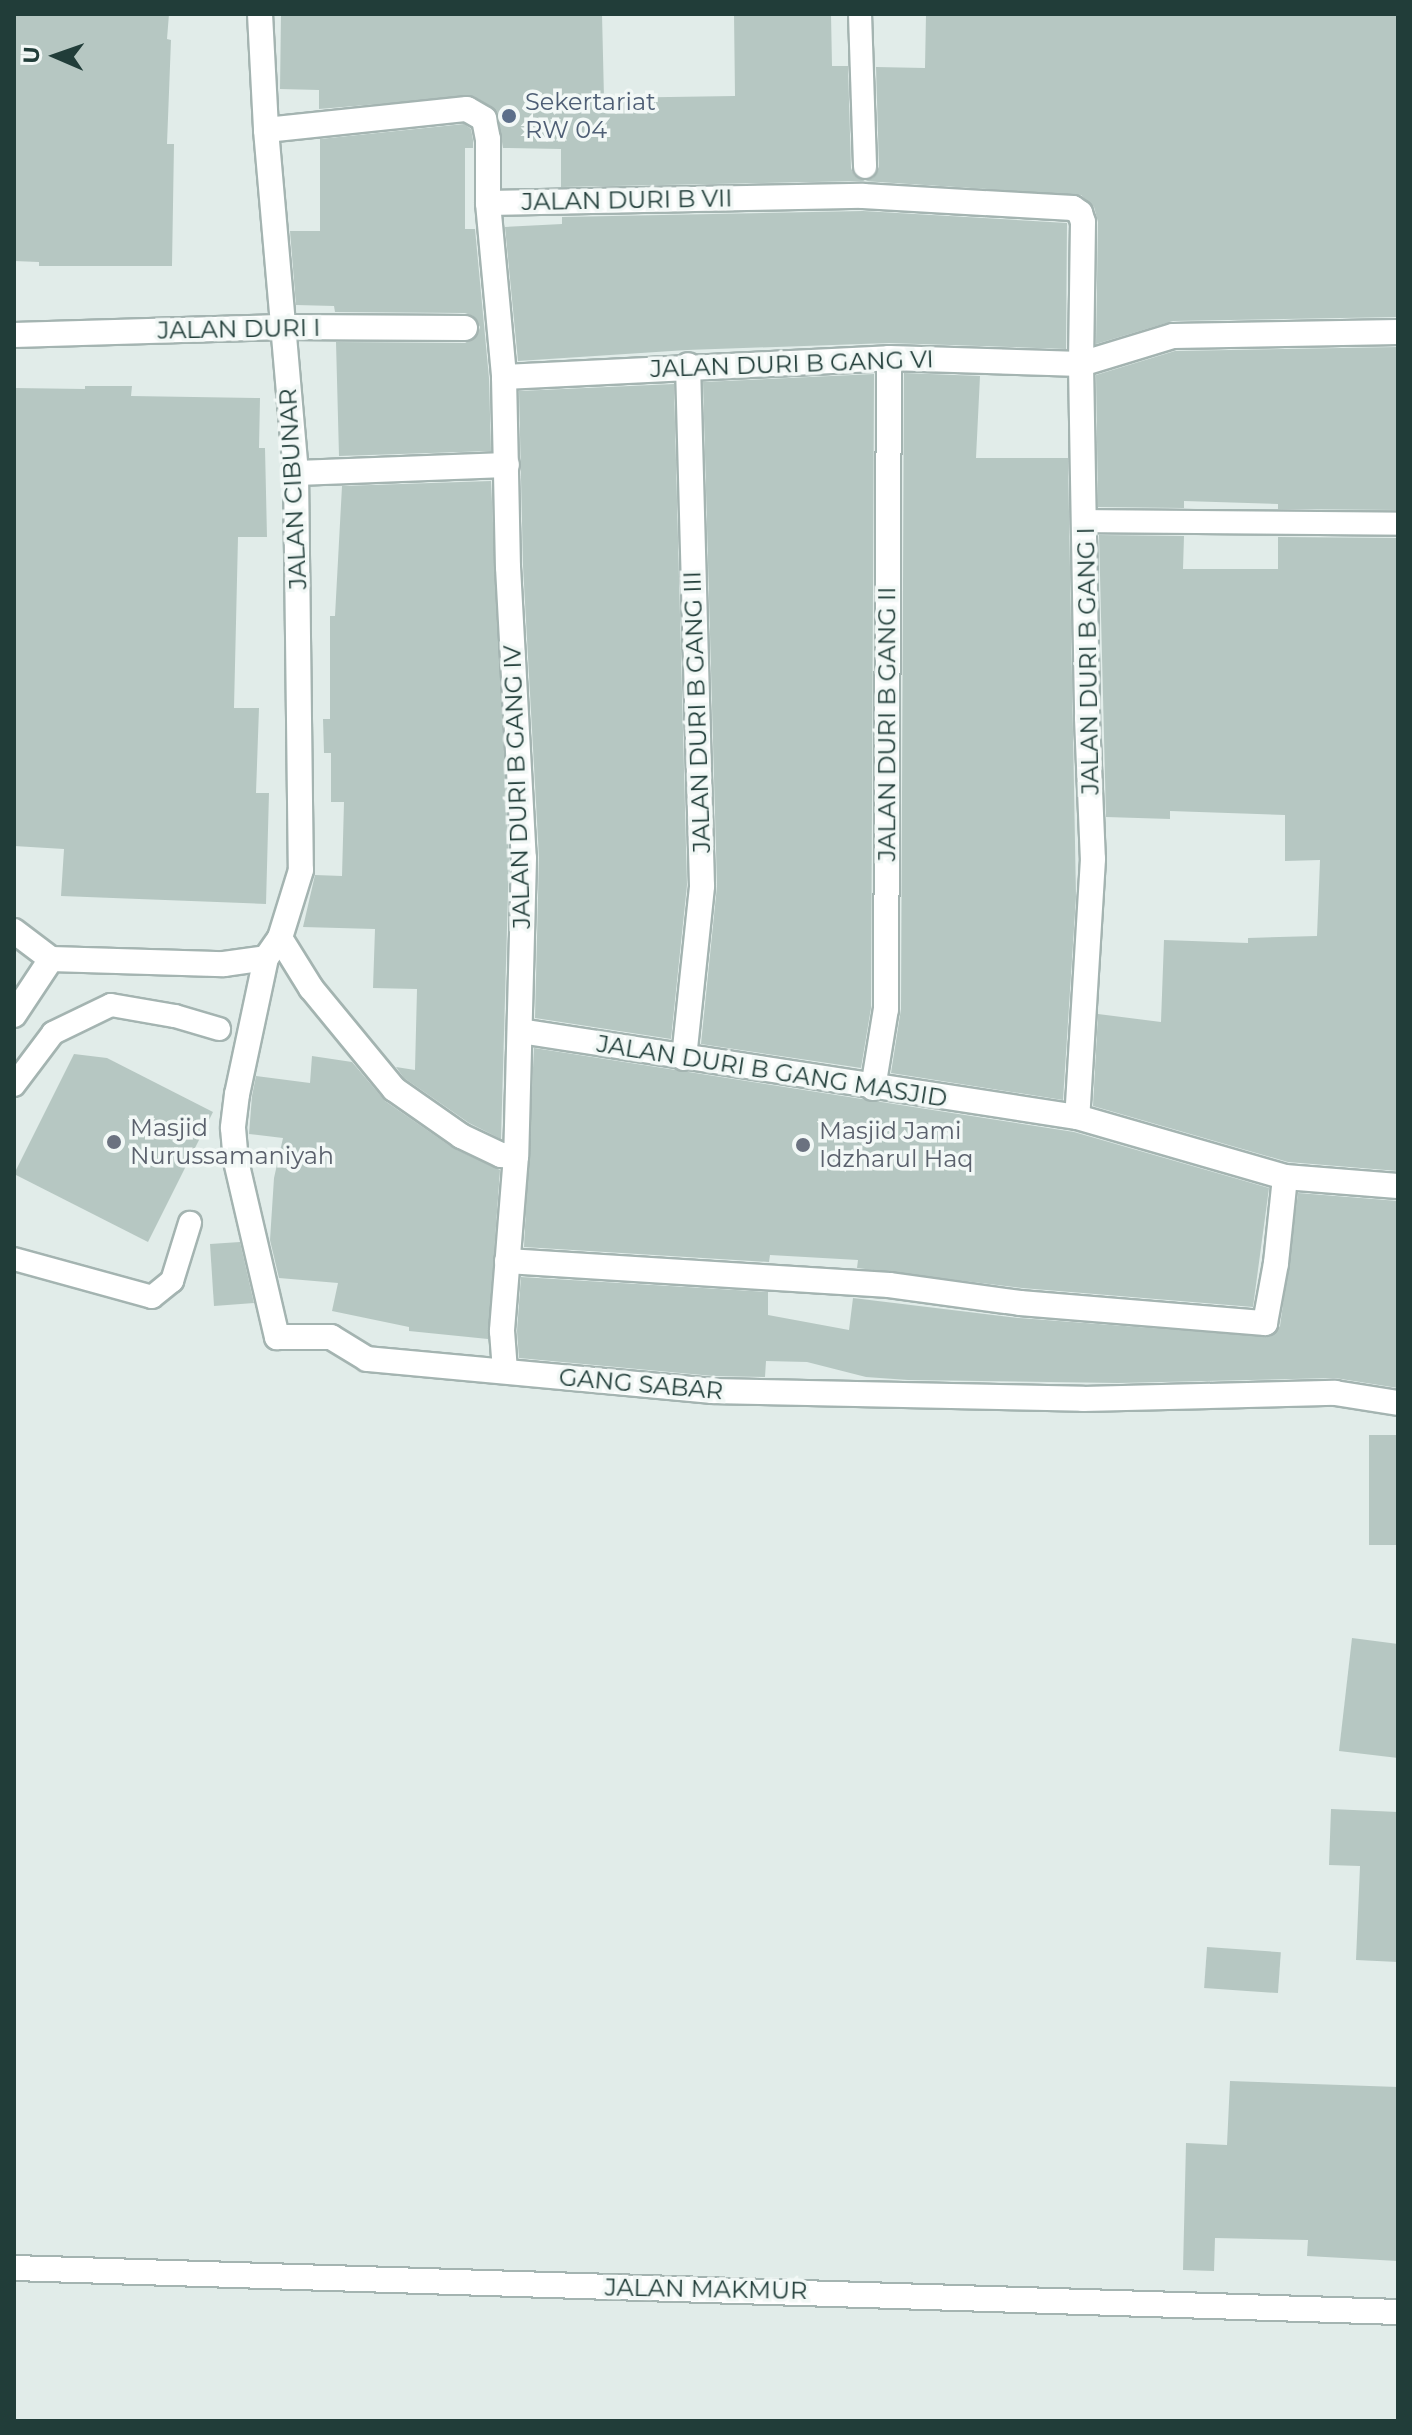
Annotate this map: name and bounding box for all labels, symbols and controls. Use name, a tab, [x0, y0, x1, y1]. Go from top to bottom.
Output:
north arrow	[16, 16, 96, 96]
text: U	[18, 46, 45, 64]
place label: Sekertariat RW 04	[525, 88, 656, 144]
marker: Sekertariat RW 04	[500, 107, 518, 125]
street label: JALAN DURI B VII	[521, 184, 733, 216]
street label: JALAN DURI I	[157, 313, 321, 345]
street label: JALAN DURI B GANG VI	[650, 345, 934, 383]
street label: JALAN CIBUNAR	[273, 388, 313, 590]
street label: JALAN DURI B GANG I	[1071, 527, 1105, 795]
street label: JALAN DURI B GANG III	[678, 571, 716, 853]
street label: JALAN DURI B GANG II	[873, 587, 901, 861]
street label: JALAN DURI B GANG IV	[498, 645, 536, 929]
street label: JALAN DURI B GANG MASJID	[595, 1029, 949, 1113]
place label: Masjid Nurussamaniyah	[130, 1114, 334, 1170]
place label: Masjid Jami Idzharul Haq	[819, 1117, 974, 1173]
marker: Masjid Nurussamaniyah	[105, 1133, 123, 1151]
marker: Masjid Jami Idzharul Haq	[794, 1136, 812, 1154]
street label: GANG SABAR	[558, 1362, 724, 1406]
street label: JALAN MAKMUR	[605, 2273, 807, 2305]

